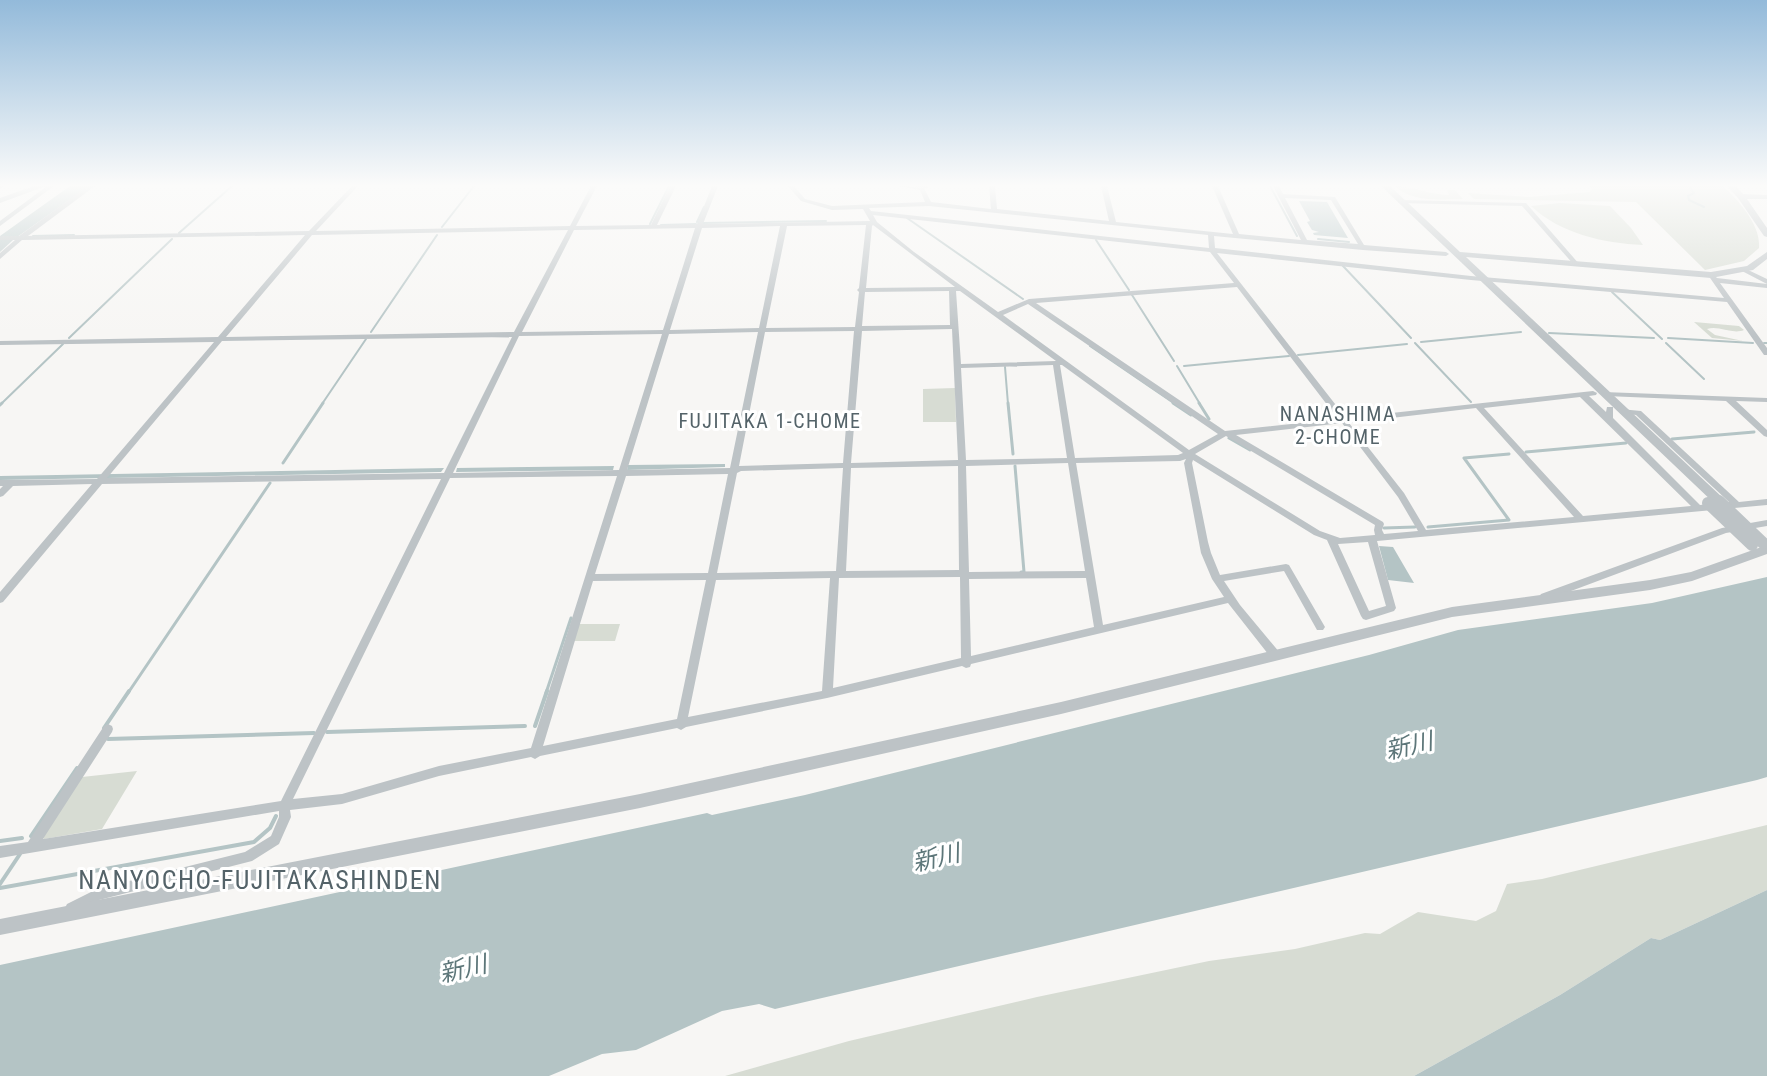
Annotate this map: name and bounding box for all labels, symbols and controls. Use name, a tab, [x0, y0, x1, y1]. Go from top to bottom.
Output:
district label: NANASHIMA 2-CHOME	[1280, 402, 1396, 449]
district label: FUJITAKA 1-CHOME	[678, 409, 862, 433]
water label: 新川	[1382, 726, 1438, 765]
water label: 新川	[909, 838, 965, 877]
district label: NANYOCHO-FUJITAKASHINDEN	[78, 865, 442, 895]
water label: 新川	[436, 949, 492, 988]

